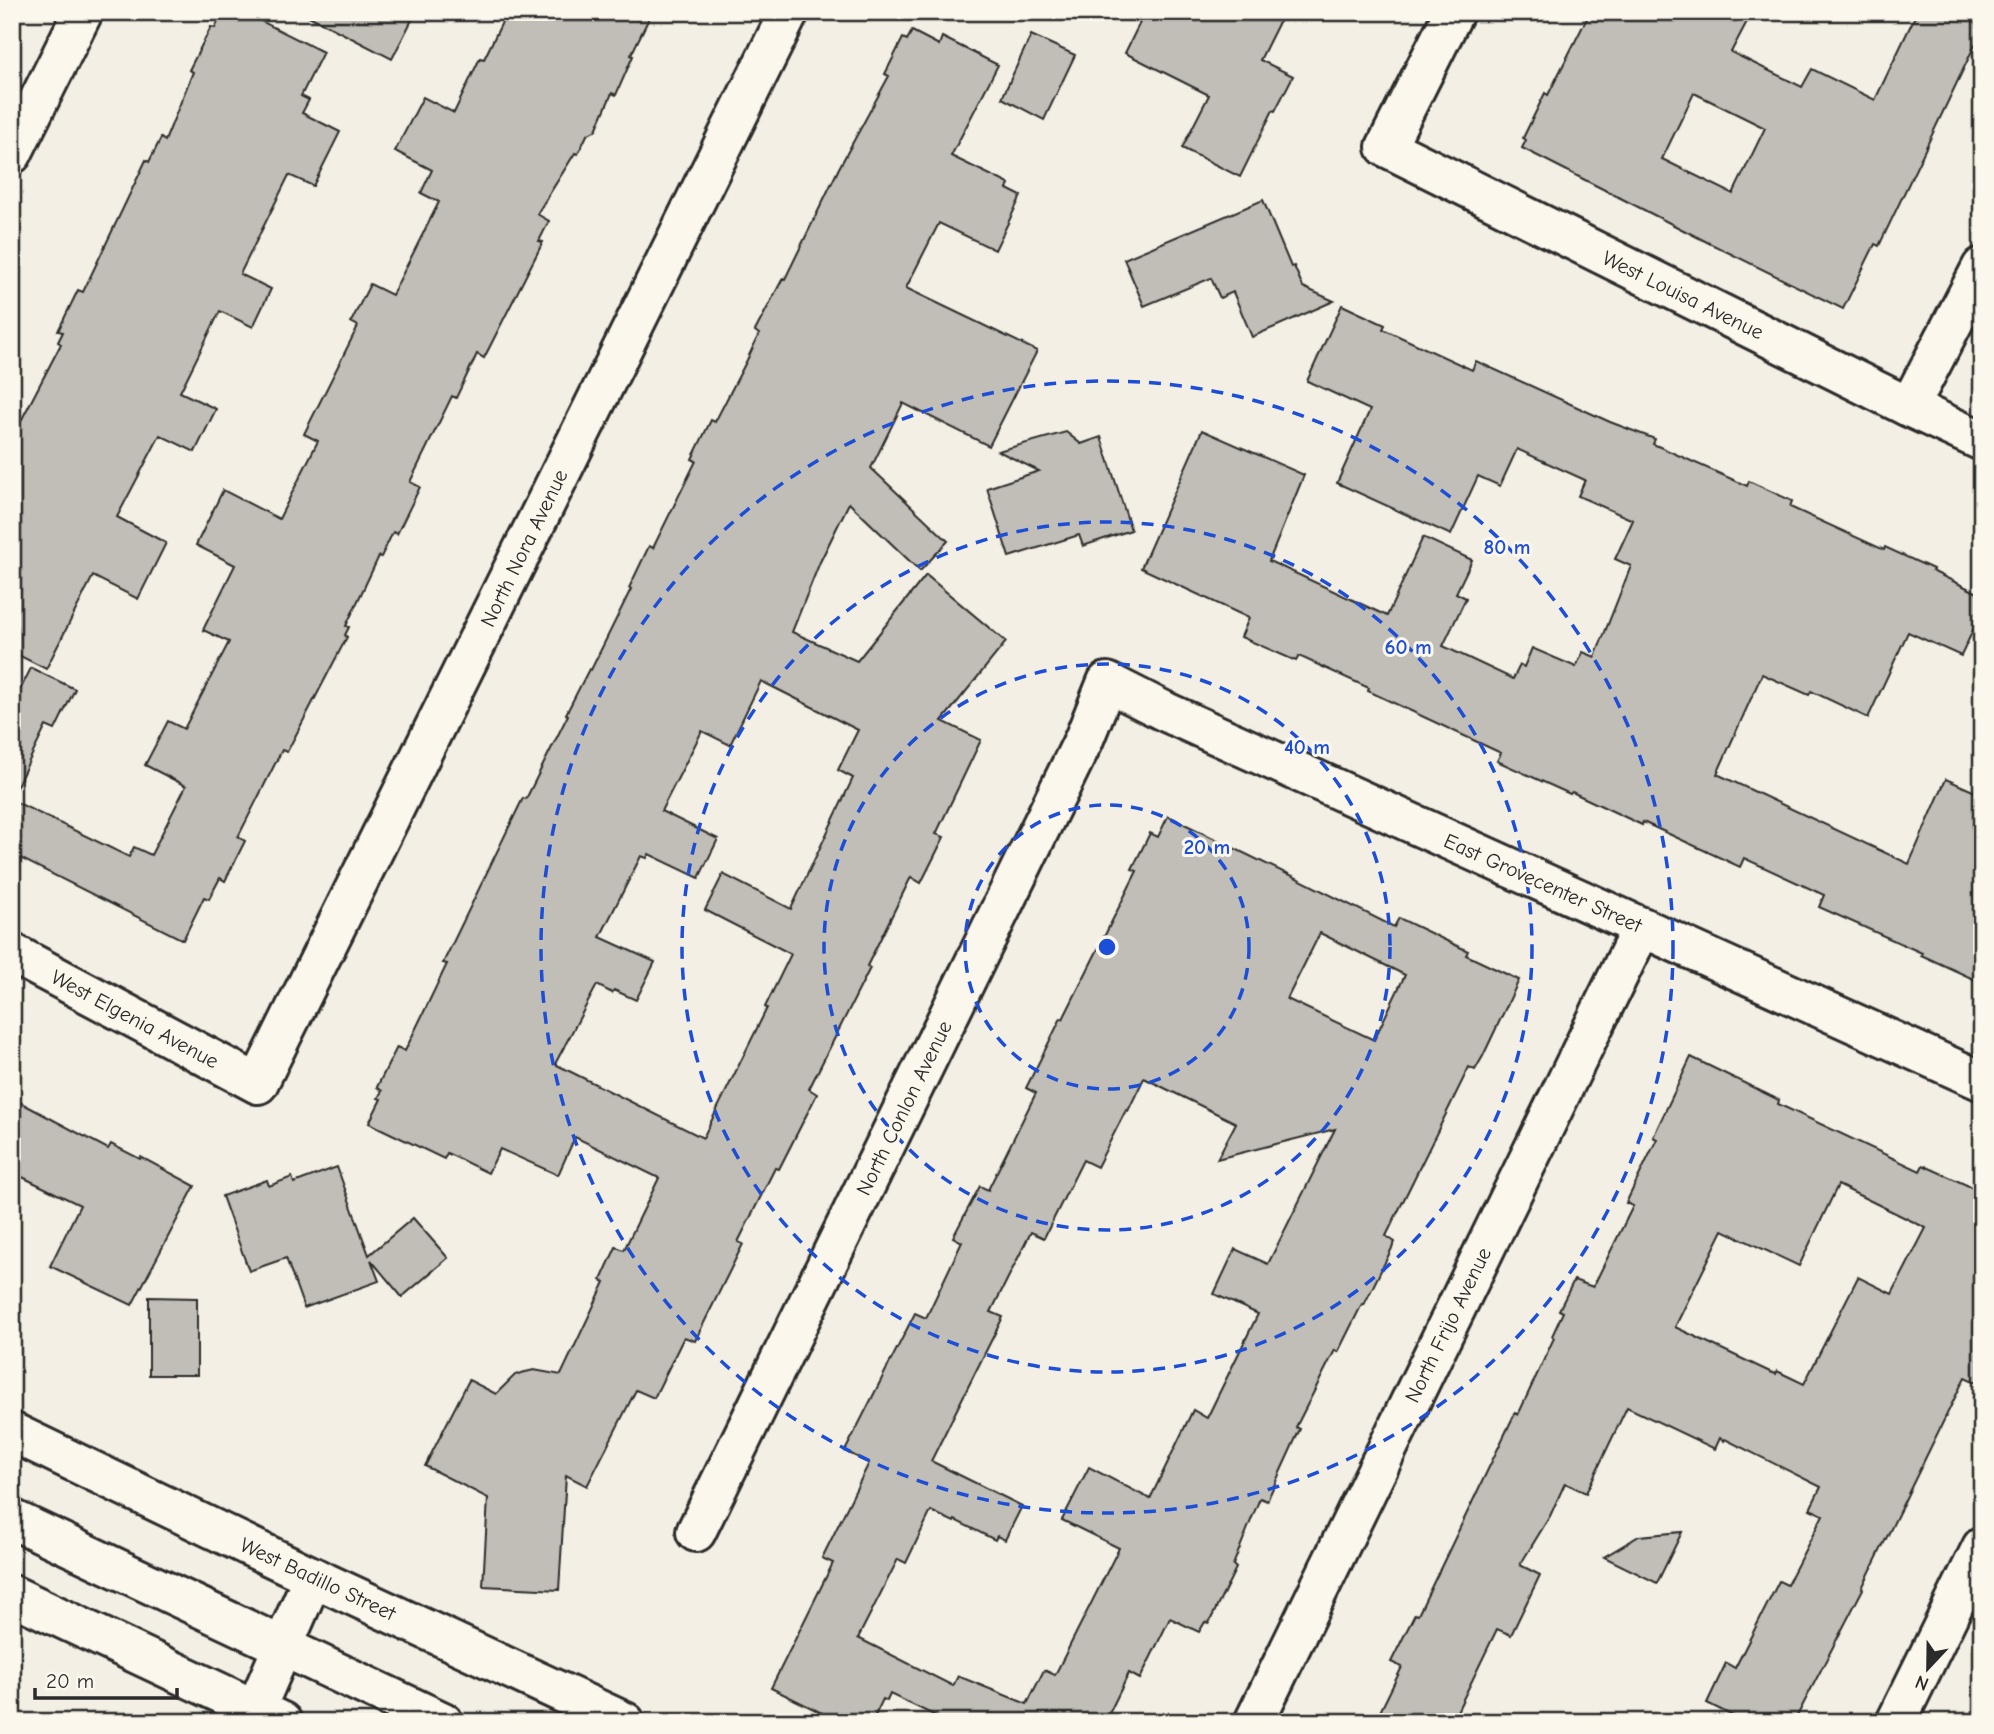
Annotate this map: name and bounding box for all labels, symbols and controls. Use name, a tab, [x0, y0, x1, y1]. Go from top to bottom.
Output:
street label: West Louisa Avenue	[1599, 246, 1767, 344]
street label: North Nora Avenue	[475, 465, 573, 631]
text: 80 m	[1484, 535, 1530, 559]
text: 60 m	[1384, 635, 1432, 659]
text: 40 m	[1284, 735, 1330, 759]
street label: East Grovecenter Street	[1440, 828, 1647, 938]
text: 20 m	[1184, 835, 1230, 859]
centre of rings	[1095, 935, 1119, 959]
street label: West Elgenia Avenue	[47, 965, 223, 1073]
street label: North Conlon Avenue	[851, 1017, 957, 1199]
street label: North Frijo Avenue	[1400, 1243, 1496, 1407]
street label: West Badillo Street	[236, 1532, 400, 1626]
north arrow	[1892, 1632, 1962, 1702]
scale bar	[35, 1657, 177, 1701]
text: 20 m	[46, 1669, 94, 1693]
text: N	[1912, 1670, 1932, 1695]

